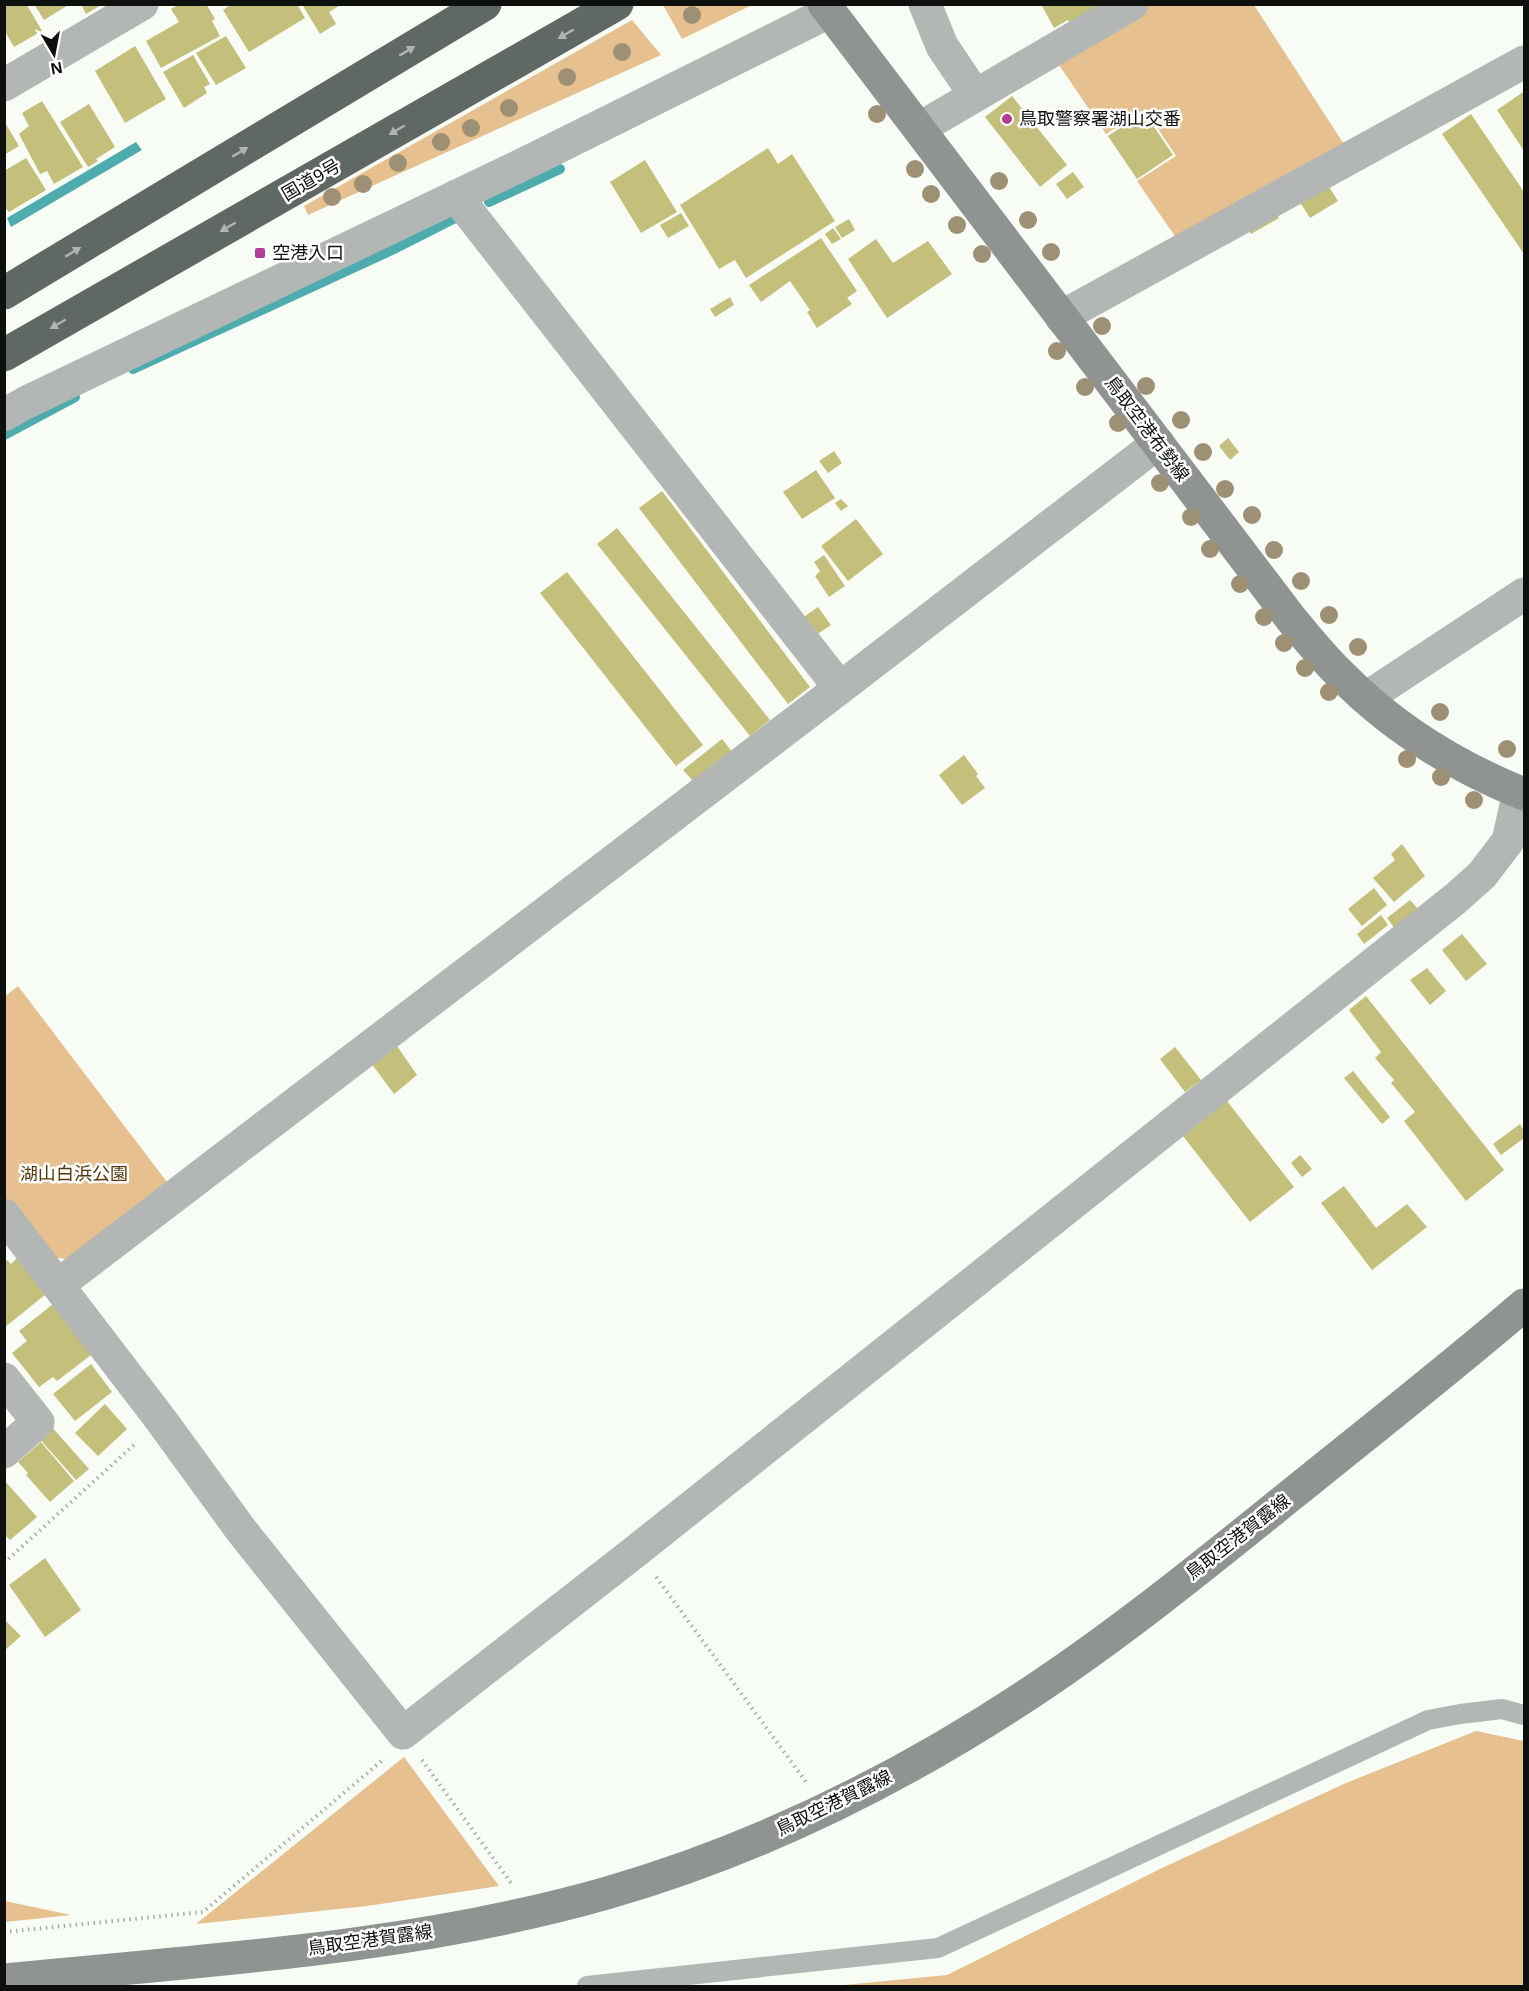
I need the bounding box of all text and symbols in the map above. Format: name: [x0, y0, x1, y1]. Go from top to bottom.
north arrow: [24, 24, 84, 84]
one-way arrow: [558, 28, 574, 39]
one-way arrow: [399, 46, 415, 57]
text: N: [49, 59, 64, 78]
place label: 鳥取警察署湖山交番: [1019, 109, 1181, 129]
marker: 鳥取警察署湖山交番: [1000, 112, 1014, 126]
one-way arrow: [389, 125, 405, 136]
one-way arrow: [232, 146, 248, 157]
street label: 国道9号: [278, 155, 344, 205]
one-way arrow: [219, 222, 236, 232]
place label: 空港入口: [272, 243, 344, 263]
marker: 空港入口: [253, 246, 267, 260]
one-way arrow: [65, 247, 81, 258]
one-way arrow: [49, 319, 66, 329]
street label: 鳥取空港布勢線: [1101, 373, 1193, 485]
park label: 湖山白浜公園: [20, 1164, 128, 1184]
street label: 鳥取空港賀露線: [1182, 1490, 1294, 1584]
street label: 鳥取空港賀露線: [773, 1766, 895, 1840]
street label: 鳥取空港賀露線: [306, 1921, 434, 1959]

